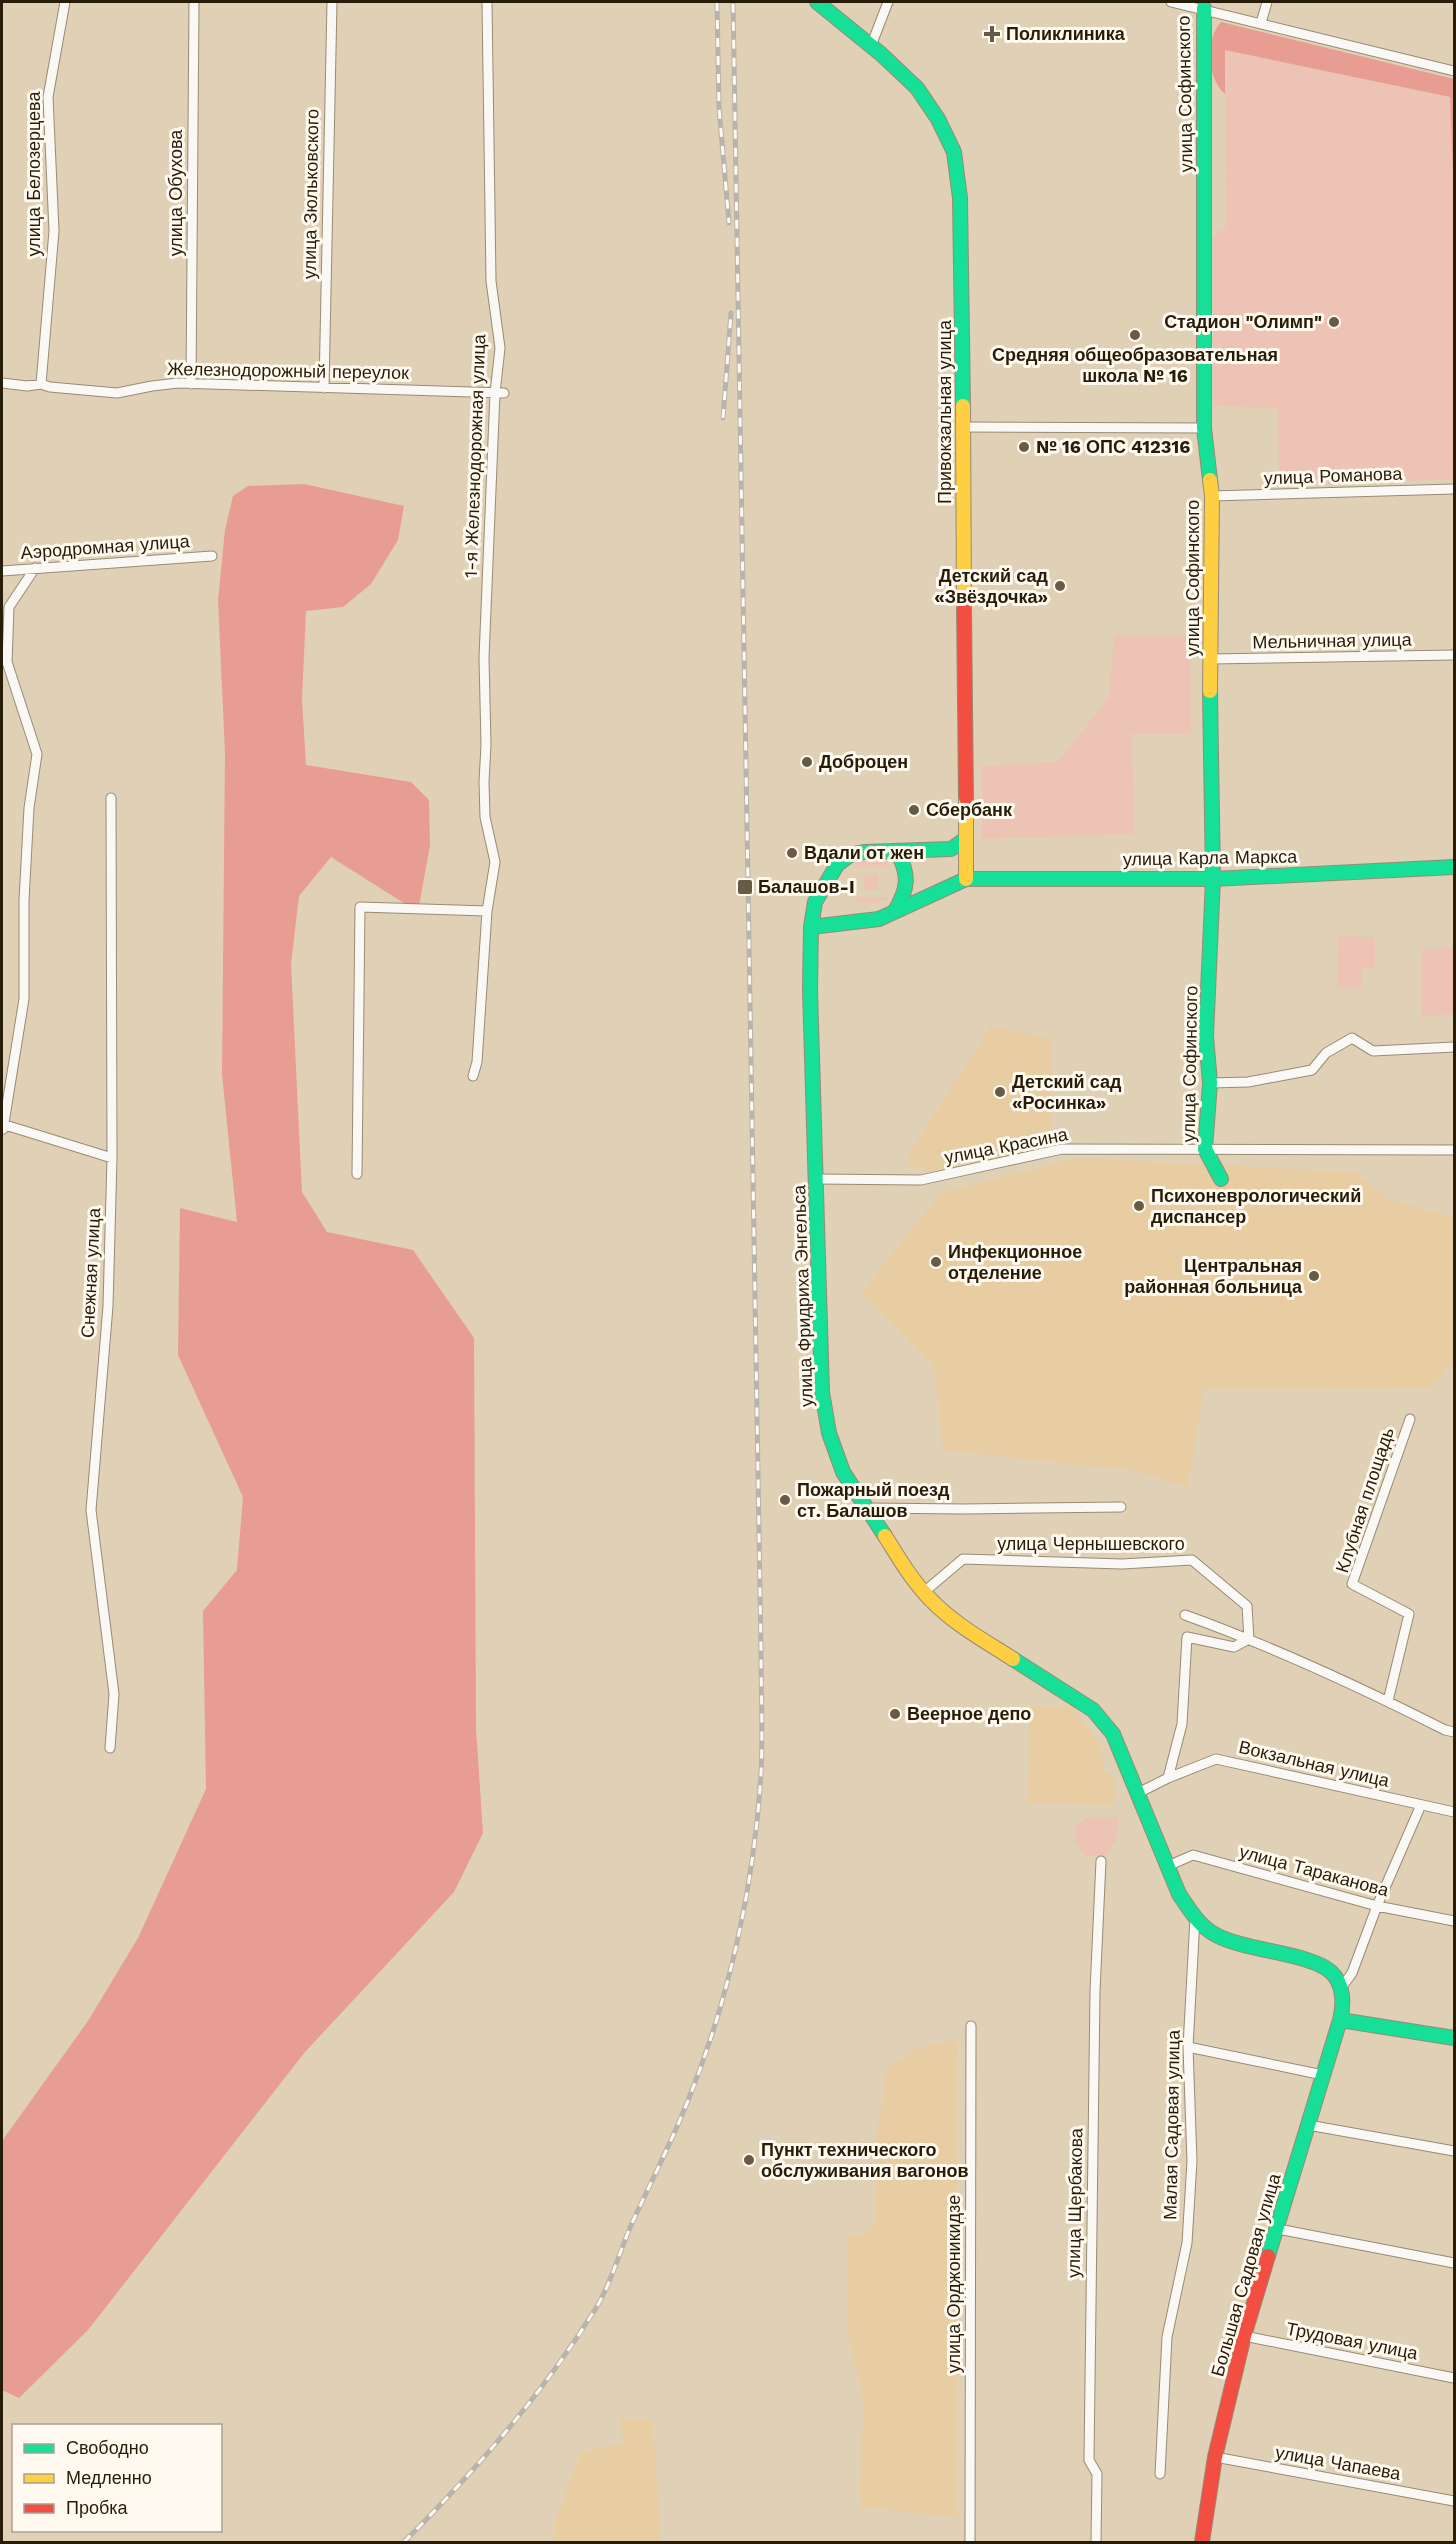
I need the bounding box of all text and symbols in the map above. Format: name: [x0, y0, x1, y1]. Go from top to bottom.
street label: улица Софинского: [1173, 15, 1196, 173]
place label: Поликлиника: [1006, 23, 1126, 44]
marker: Поликлиника: [983, 25, 1001, 43]
street label: улица Белозерцева: [23, 91, 44, 256]
street label: улица Зюльковского: [299, 109, 322, 279]
street label: улица Обухова: [165, 129, 186, 256]
place label: Стадион "Олимп": [1164, 311, 1322, 332]
marker: Стадион "Олимп": [1327, 315, 1341, 329]
street label: Привокзальная улица: [934, 319, 955, 504]
marker: Средняя общеобразовательная школа № 16: [1128, 328, 1142, 342]
street label: 1-я Железнодорожная улица: [460, 333, 489, 578]
place label: Средняя общеобразовательная школа № 16: [992, 344, 1278, 386]
street label: Железнодорожный переулок: [167, 358, 409, 383]
place label: № 16 ОПС 412316: [1036, 436, 1190, 457]
marker: № 16 ОПС 412316: [1017, 440, 1031, 454]
street label: улица Романова: [1263, 463, 1404, 488]
street label: улица Софинского: [1182, 500, 1203, 656]
street label: Аэродромная улица: [20, 530, 191, 563]
place label: Детский сад «Звёздочка»: [934, 565, 1049, 607]
marker: Детский сад «Звёздочка»: [1053, 579, 1067, 593]
street label: Мельничная улица: [1252, 629, 1413, 652]
place label: Доброцен: [819, 751, 908, 772]
marker: Доброцен: [800, 755, 814, 769]
place label: Сбербанк: [926, 799, 1013, 820]
marker: Сбербанк: [907, 803, 921, 817]
place label: Вдали от жен: [804, 842, 924, 863]
street label: улица Карла Маркса: [1123, 845, 1298, 870]
marker: Вдали от жен: [785, 846, 799, 860]
place label: Балашов-I: [758, 876, 855, 897]
marker: Балашов-I: [736, 878, 754, 896]
street label: улица Софинского: [1178, 985, 1201, 1143]
place label: Детский сад «Росинка»: [1012, 1071, 1122, 1113]
marker: Детский сад «Росинка»: [993, 1085, 1007, 1099]
street label: улица Красина: [942, 1123, 1070, 1168]
street label: улица Фридриха Энгельса: [788, 1184, 817, 1407]
place label: Психоневрологический диспансер: [1151, 1185, 1361, 1227]
marker: Психоневрологический диспансер: [1132, 1199, 1146, 1213]
street label: Снежная улица: [77, 1206, 104, 1338]
place label: Инфекционное отделение: [948, 1241, 1082, 1283]
marker: Инфекционное отделение: [929, 1255, 943, 1269]
place label: Центральная районная больница: [1124, 1255, 1303, 1297]
marker: Центральная районная больница: [1307, 1269, 1321, 1283]
street label: Клубная площадь: [1331, 1425, 1398, 1575]
place label: Пожарный поезд ст. Балашов: [797, 1479, 950, 1521]
marker: Пожарный поезд ст. Балашов: [778, 1493, 792, 1507]
street label: улица Чернышевского: [997, 1533, 1185, 1554]
place label: Веерное депо: [907, 1703, 1031, 1724]
marker: Веерное депо: [888, 1707, 902, 1721]
street label: Вокзальная улица: [1237, 1736, 1392, 1791]
street label: улица Тараканова: [1237, 1841, 1392, 1901]
street label: Малая Садовая улица: [1159, 2029, 1184, 2220]
street label: улица Щербакова: [1063, 2127, 1086, 2278]
place label: Пункт технического обслуживания вагонов: [761, 2139, 969, 2181]
marker: Пункт технического обслуживания вагонов: [742, 2153, 756, 2167]
street label: Большая Садовая улица: [1206, 2170, 1285, 2379]
street label: улица Орджоникидзе: [943, 2195, 964, 2373]
street label: Трудовая улица: [1285, 2317, 1421, 2364]
legend: [12, 2424, 222, 2532]
text: Свободно: [66, 2437, 149, 2458]
street label: улица Чапаева: [1274, 2441, 1403, 2484]
text: Медленно: [66, 2467, 152, 2488]
text: Пробка: [66, 2497, 129, 2518]

